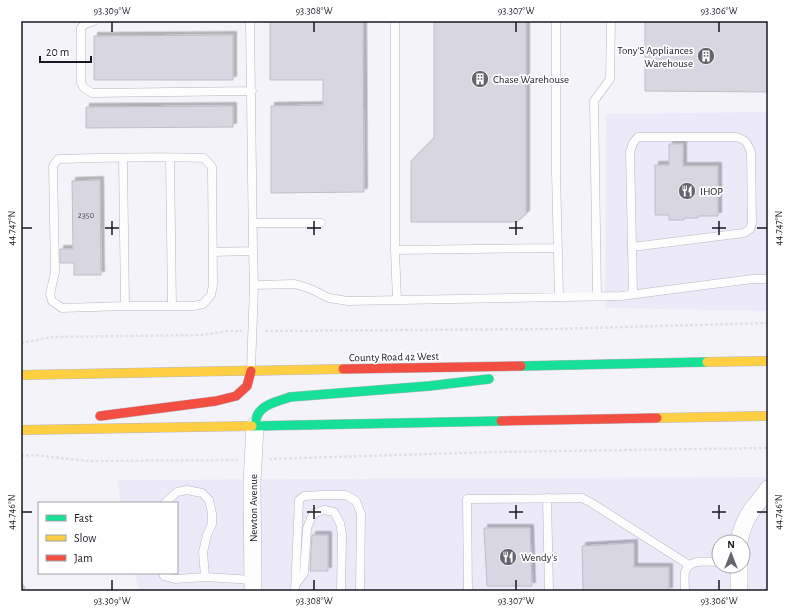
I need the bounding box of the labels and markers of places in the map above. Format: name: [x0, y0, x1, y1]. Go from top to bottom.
place label: Tony'S Appliances Warehouse: [617, 45, 693, 69]
building icon: Tony'S Appliances Warehouse: [696, 46, 716, 66]
building icon: Chase Warehouse: [470, 69, 490, 89]
place label: Chase Warehouse: [493, 74, 569, 85]
restaurant icon: IHOP: [677, 181, 697, 201]
place label: IHOP: [700, 186, 723, 197]
restaurant icon: Wendy's: [498, 547, 518, 567]
place label: Wendy's: [521, 552, 557, 563]

